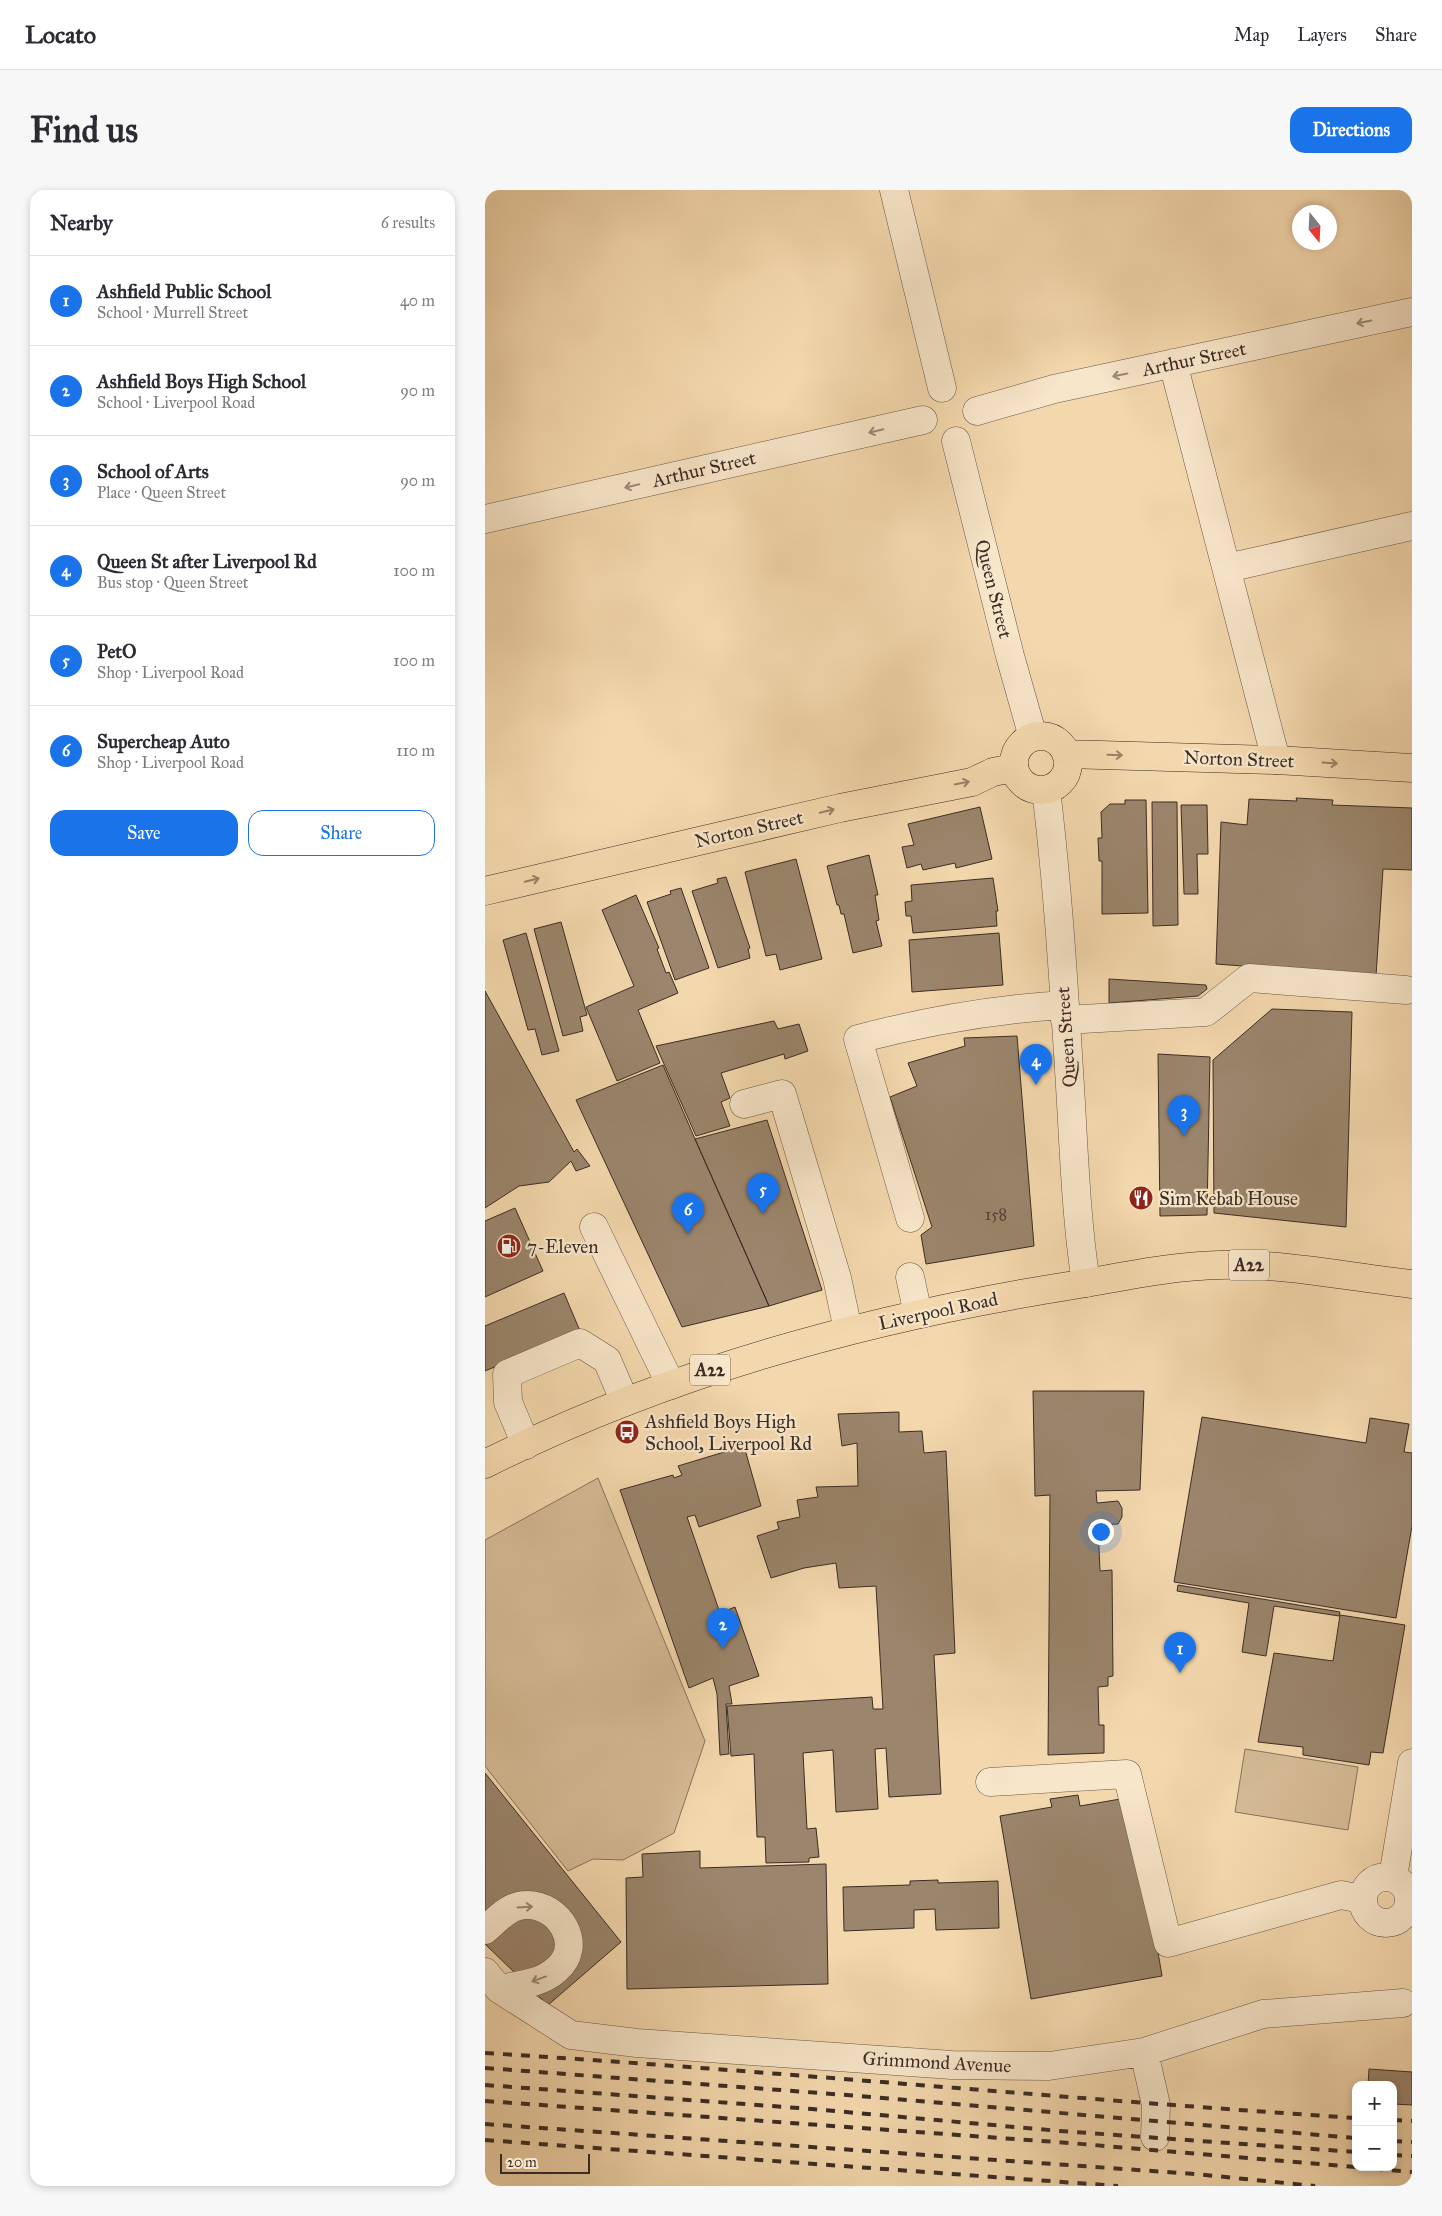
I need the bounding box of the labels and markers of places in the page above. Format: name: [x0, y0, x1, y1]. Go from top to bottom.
pin: 4: [1020, 1044, 1052, 1085]
pin: 3: [1168, 1095, 1200, 1136]
pin: 5: [747, 1173, 779, 1214]
restaurant icon: Sim Kebab House: [1128, 1185, 1154, 1211]
place label: Sim Kebab House: [1159, 1187, 1298, 1210]
pin: 6: [672, 1193, 704, 1234]
fuel station icon: 7-Eleven: [496, 1233, 522, 1259]
place label: 7-Eleven: [527, 1235, 599, 1258]
place label: Ashfield Boys High School, Liverpool Rd: [644, 1410, 812, 1455]
bus stop icon: Ashfield Boys High School, Liverpool Rd: [614, 1419, 640, 1445]
pin: 2: [707, 1608, 739, 1649]
pin: 1: [1164, 1632, 1196, 1673]

